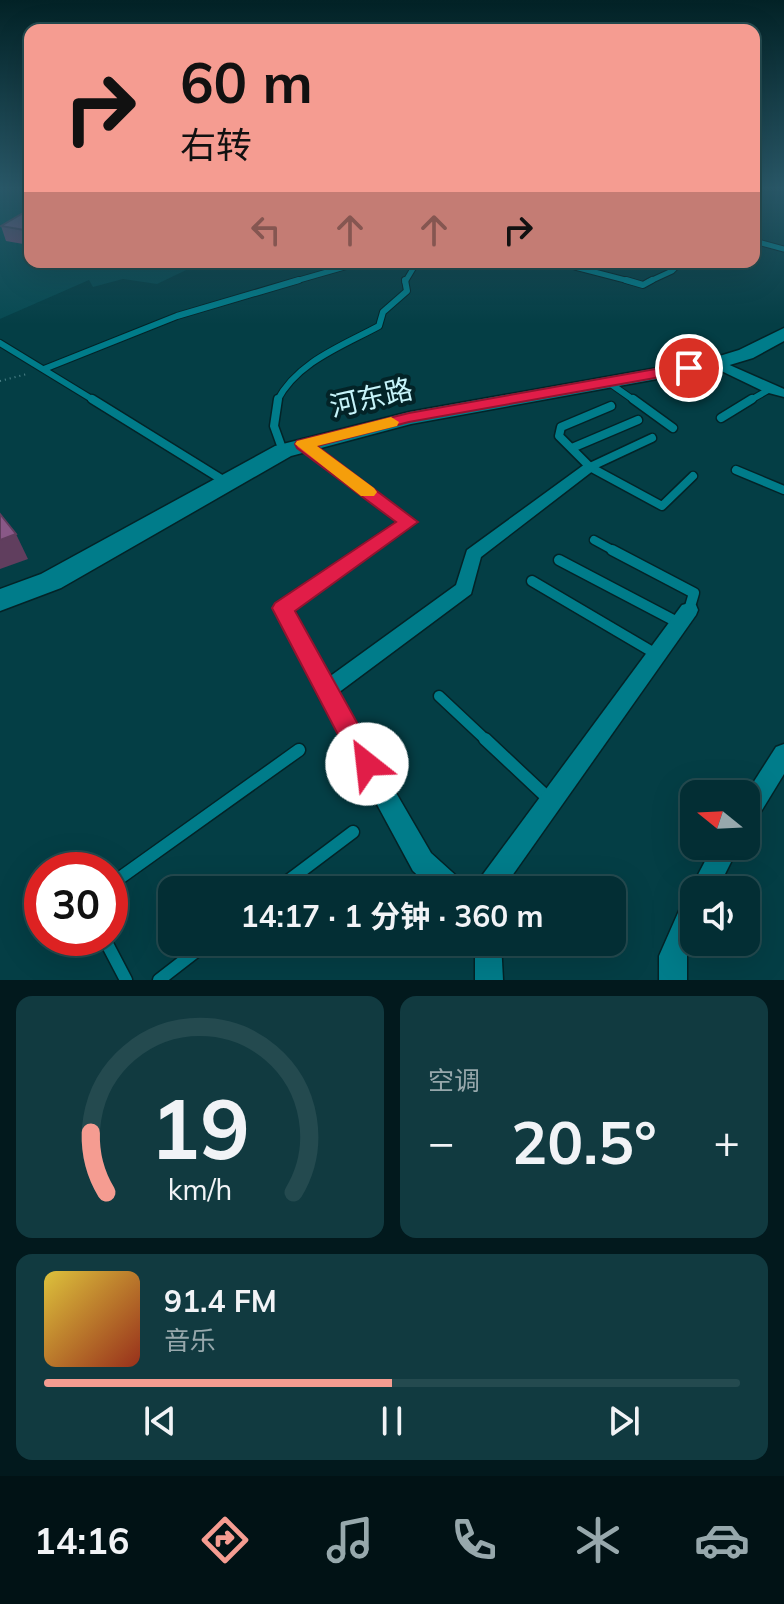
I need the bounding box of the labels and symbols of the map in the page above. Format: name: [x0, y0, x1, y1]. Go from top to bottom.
pin: [655, 334, 723, 402]
street label: 河东路: [326, 370, 416, 424]
position arrow: [325, 722, 409, 806]
north arrow: [680, 780, 760, 860]
speed limit sign: 30: [24, 852, 128, 956]

